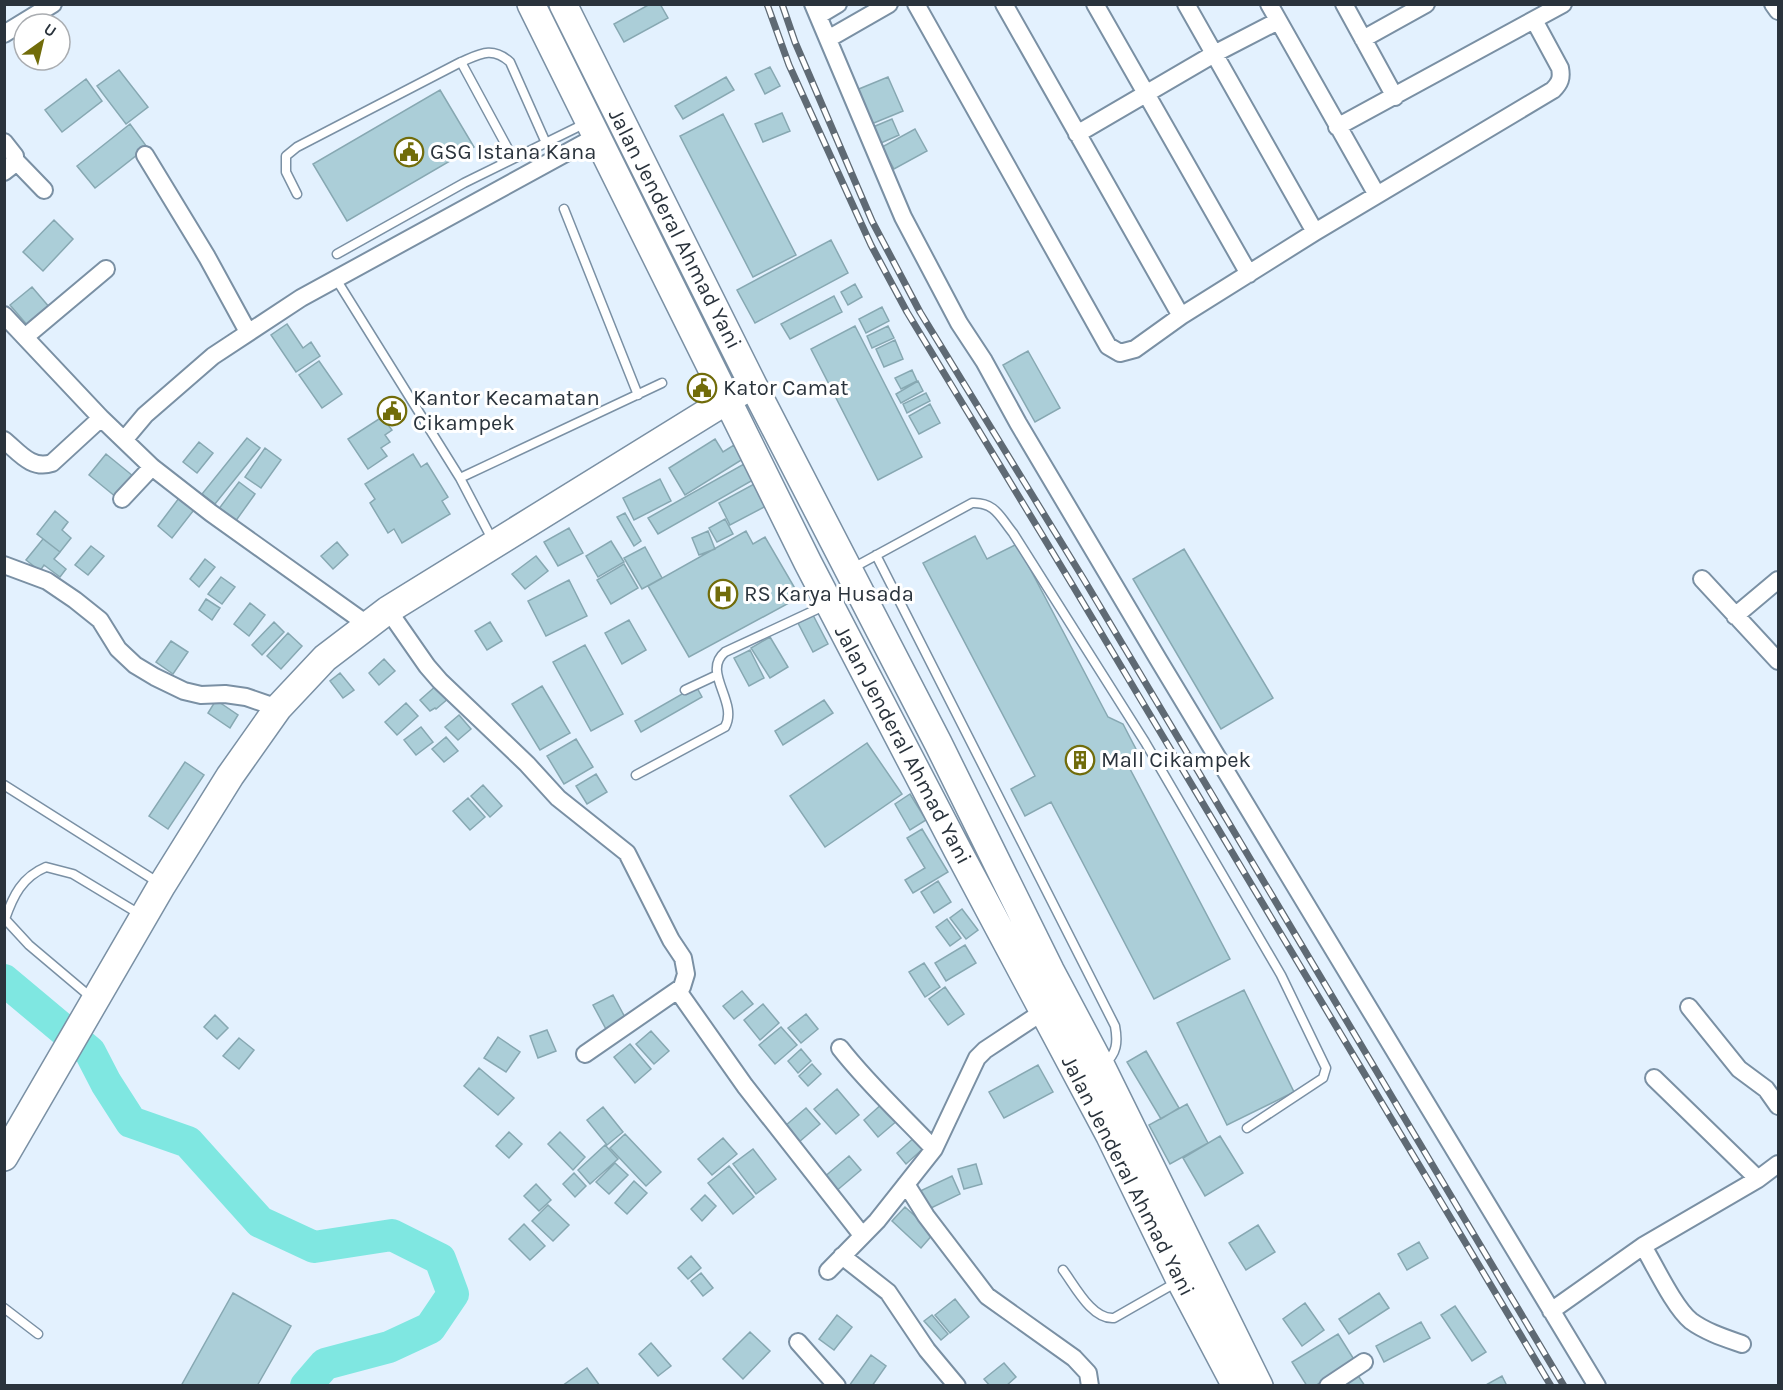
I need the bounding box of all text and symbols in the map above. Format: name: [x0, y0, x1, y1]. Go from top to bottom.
north arrow: [12, 12, 72, 72]
text: U: [40, 19, 60, 41]
street label: Jalan Jenderal Ahmad Yani: [603, 104, 747, 354]
public building icon: GSG Istana Kana: [393, 136, 425, 168]
place label: GSG Istana Kana: [430, 139, 596, 165]
public building icon: Kator Camat: [686, 372, 718, 404]
place label: Kator Camat: [723, 375, 849, 401]
place label: Kantor Kecamatan Cikampek: [413, 385, 600, 436]
public building icon: Kantor Kecamatan Cikampek: [376, 395, 408, 427]
hospital icon: RS Karya Husada: [707, 578, 739, 610]
place label: RS Karya Husada: [744, 581, 914, 607]
street label: Jalan Jenderal Ahmad Yani: [829, 621, 977, 869]
building icon: Mall Cikampek: [1064, 744, 1096, 776]
place label: Mall Cikampek: [1101, 747, 1251, 773]
street label: Jalan Jenderal Ahmad Yani: [1056, 1051, 1200, 1301]

